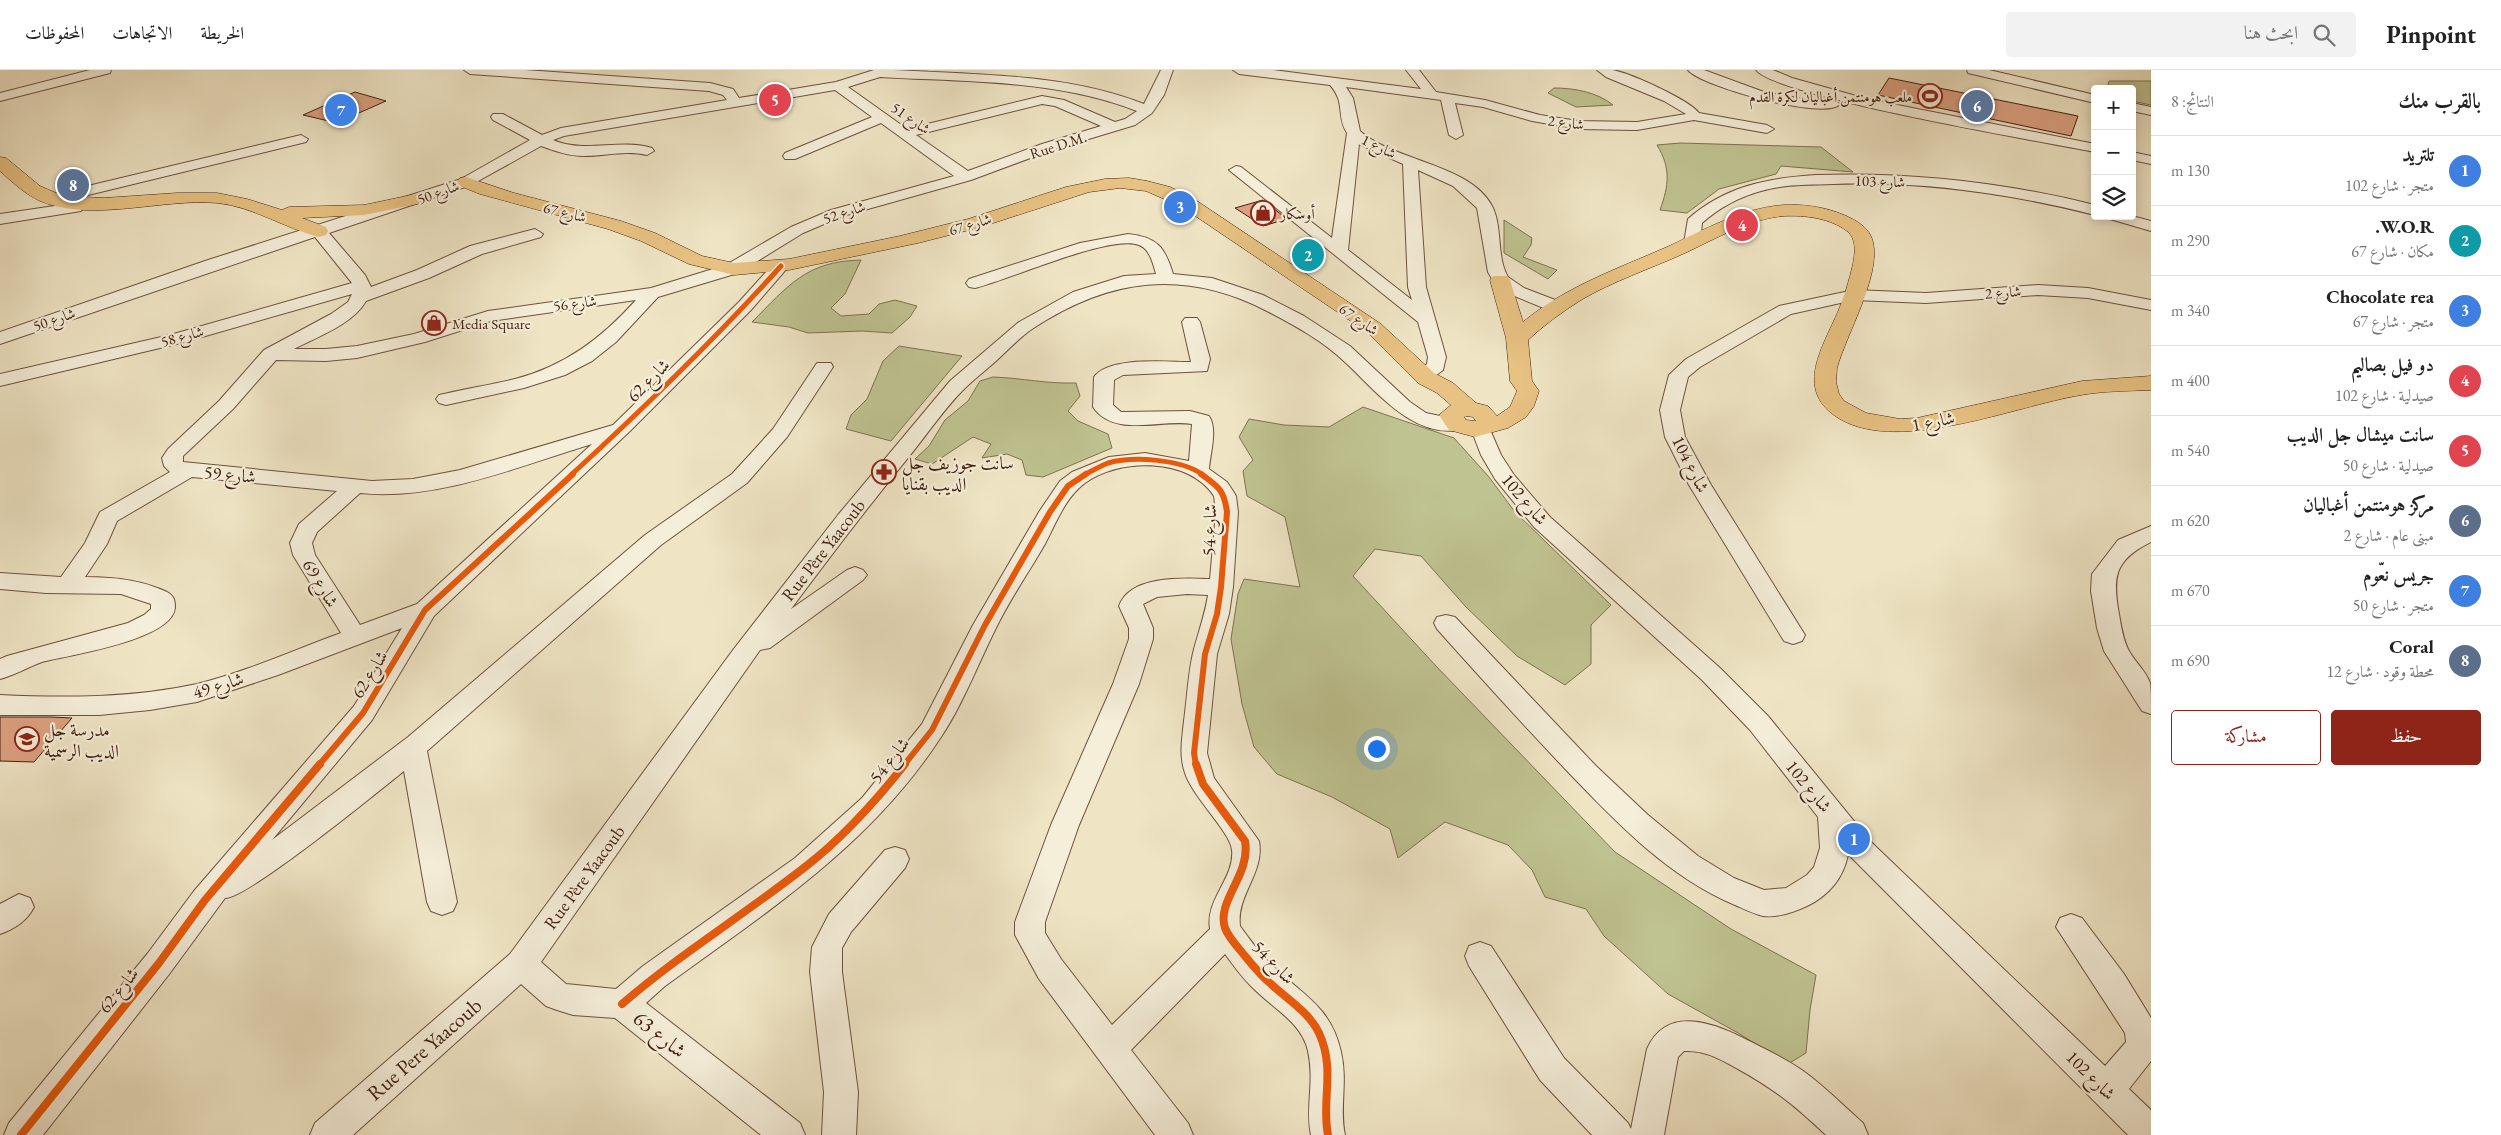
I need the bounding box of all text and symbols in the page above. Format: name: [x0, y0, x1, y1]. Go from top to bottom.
search box: [2006, 12, 2356, 57]
text: Pinpoint: [2386, 19, 2476, 50]
text: ابحث هنا: [2244, 20, 2298, 45]
text: المحفوظات: [25, 21, 84, 44]
text: الاتجاهات: [112, 21, 172, 44]
text: الخريطة: [200, 21, 244, 44]
icon: search: [2310, 21, 2338, 49]
pin: 5: [759, 81, 791, 119]
sports icon: ملعب هومنتمن أغباليان لكرة القدم: [1917, 83, 1943, 109]
map controls: [2091, 85, 2136, 220]
button: +: [2091, 85, 2136, 130]
place label: ملعب هومنتمن أغباليان لكرة القدم: [1749, 86, 1912, 110]
pin: 6: [1961, 87, 1993, 125]
text: بالقرب منك: [2398, 87, 2481, 114]
pin: 7: [325, 91, 357, 129]
text: النتائج: 8: [2171, 91, 2214, 112]
street label: شارع 51: [885, 98, 934, 142]
street label: شارع 2: [1546, 110, 1585, 138]
street label: Rue D.M.: [1027, 127, 1089, 163]
street label: شارع 1: [1357, 130, 1399, 166]
button: −: [2091, 130, 2136, 175]
text: تلتريد: [2402, 142, 2434, 167]
text: 130 m: [2171, 160, 2210, 181]
text: 1: [2461, 160, 2469, 181]
pin: 8: [57, 166, 89, 204]
street label: شارع 103: [1854, 171, 1906, 195]
button: layers: [2091, 175, 2136, 220]
text: متجر · شارع 102: [2345, 175, 2434, 196]
street label: شارع 50: [414, 176, 463, 212]
pin: 3: [1164, 188, 1196, 226]
street label: شارع 52: [820, 196, 869, 232]
street label: شارع 67: [541, 198, 588, 230]
shop icon: أوسكار: [1250, 200, 1276, 226]
place label: أوسكار: [1278, 203, 1315, 223]
pin: 4: [1726, 206, 1758, 244]
street label: شارع 67: [946, 209, 995, 243]
text: W.O.R.: [2375, 214, 2434, 239]
text: 290 m: [2171, 230, 2210, 251]
text: 2: [2461, 230, 2469, 251]
pin: 2: [1292, 236, 1324, 274]
text: مكان · شارع 67: [2351, 241, 2434, 262]
street label: شارع 2: [1984, 281, 2022, 307]
text: Chocolate rea: [2326, 284, 2434, 309]
street label: شارع 56: [552, 291, 598, 319]
street label: شارع 67: [1333, 299, 1382, 343]
text: 340 m: [2171, 300, 2210, 321]
text: 3: [2461, 300, 2469, 321]
street label: شارع 50: [30, 303, 79, 339]
shop icon: Media Square: [421, 310, 447, 336]
text: متجر · شارع 67: [2353, 311, 2434, 332]
place label: Media Square: [452, 314, 531, 333]
street label: شارع 58: [159, 321, 206, 355]
text: دو فيل بصاليم: [2351, 352, 2434, 377]
street label: شارع 62: [621, 353, 677, 409]
text: 400 m: [2171, 370, 2210, 391]
text: 4: [2461, 370, 2469, 391]
text: صيدلية · شارع 102: [2335, 385, 2434, 406]
street label: شارع 1: [1909, 406, 1957, 440]
text: سانت ميشال جل الديب: [2287, 422, 2434, 447]
street label: شارع 104: [1663, 432, 1715, 498]
text: 540 m: [2171, 440, 2210, 461]
text: 5: [2461, 440, 2469, 461]
place label: سانت جوزيف جل الديب بقنايا: [902, 451, 1014, 496]
text: صيدلية · شارع 50: [2343, 455, 2434, 476]
pharmacy icon: سانت جوزيف جل الديب بقنايا: [871, 459, 897, 485]
street label: شارع 59: [202, 460, 257, 492]
street label: شارع 102: [1494, 468, 1553, 532]
text: مركز هومنتمن أغباليان: [2303, 492, 2434, 517]
street label: Rue Père Yaacoub: [776, 494, 870, 606]
street label: شارع 54: [1197, 504, 1225, 557]
text: 620 m: [2171, 510, 2210, 531]
text: 6: [2461, 510, 2469, 531]
text: مبنى عام · شارع 2: [2344, 525, 2434, 546]
street label: شارع 69: [294, 555, 344, 613]
text: جريس نعّوم: [2363, 562, 2434, 587]
text: 670 m: [2171, 580, 2210, 601]
text: 7: [2461, 580, 2469, 601]
text: متجر · شارع 50: [2353, 595, 2434, 616]
text: Coral: [2389, 634, 2434, 659]
street label: شارع 62: [345, 646, 396, 704]
text: 690 m: [2171, 650, 2210, 671]
text: 8: [2461, 650, 2469, 671]
text: محطة وقود · شارع 12: [2326, 661, 2434, 682]
street label: شارع 49: [190, 666, 247, 707]
button: مشاركة: [2171, 710, 2321, 765]
button: حفظ: [2331, 710, 2481, 765]
place label: مدرسة جل الديب الرسمية: [44, 718, 119, 763]
school or university icon: مدرسة جل الديب الرسمية: [14, 726, 40, 752]
street label: شارع 54: [864, 732, 917, 790]
your location: [1364, 736, 1390, 762]
street label: شارع 102: [1778, 755, 1837, 819]
street label: Rue Père Yaacoub: [538, 820, 630, 934]
pin: 1: [1838, 820, 1870, 858]
street label: شارع 54: [1245, 935, 1300, 992]
street label: شارع 62: [93, 963, 146, 1020]
street label: Rue Pere Yaacoub: [361, 992, 487, 1106]
street label: شارع 63: [625, 1004, 692, 1068]
street label: شارع 102: [2059, 1045, 2121, 1107]

